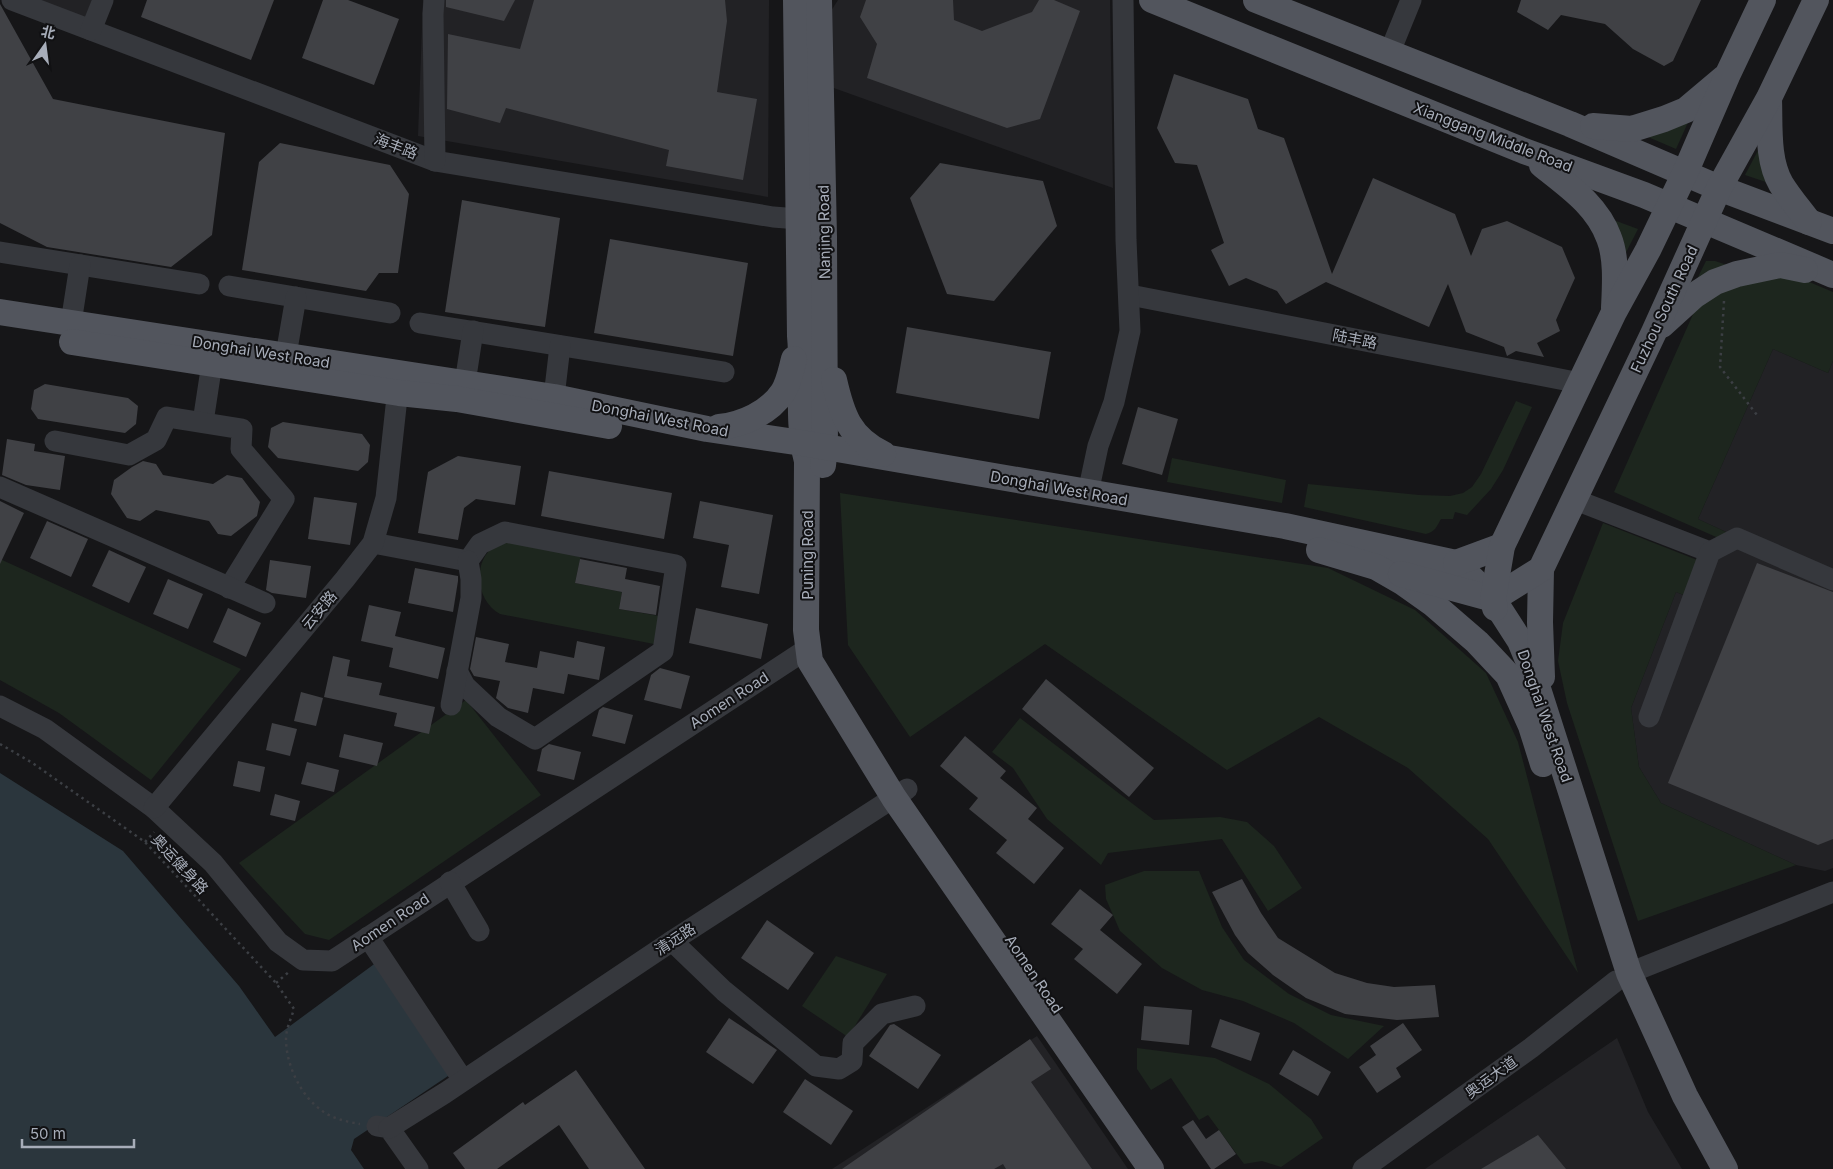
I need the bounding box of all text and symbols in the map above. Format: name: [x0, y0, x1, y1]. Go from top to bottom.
north arrow: [20, 20, 70, 70]
text: 北: [39, 22, 57, 42]
street label: Xianggang Middle Road: [1411, 98, 1575, 176]
street label: 海丰路: [372, 129, 420, 163]
street label: Nanjing Road: [814, 185, 834, 279]
street label: Fuzhou South Road: [1626, 242, 1702, 376]
street label: 陆丰路: [1331, 325, 1379, 353]
street label: Donghai West Road: [191, 332, 331, 372]
street label: Donghai West Road: [590, 395, 730, 441]
street label: Donghai West Road: [989, 467, 1129, 509]
street label: Puning Road: [798, 510, 817, 600]
street label: 云安路: [297, 587, 341, 633]
street label: Donghai West Road: [1513, 647, 1577, 785]
street label: Aomen Road: [686, 667, 772, 733]
street label: 奥运健身路: [147, 830, 213, 898]
street label: Aomen Road: [347, 889, 433, 955]
street label: 清远路: [651, 919, 699, 959]
street label: Aomen Road: [1001, 931, 1067, 1017]
street label: 奥运大道: [1461, 1052, 1521, 1102]
scale bar: [22, 1116, 135, 1148]
text: 50 m: [30, 1124, 66, 1143]

